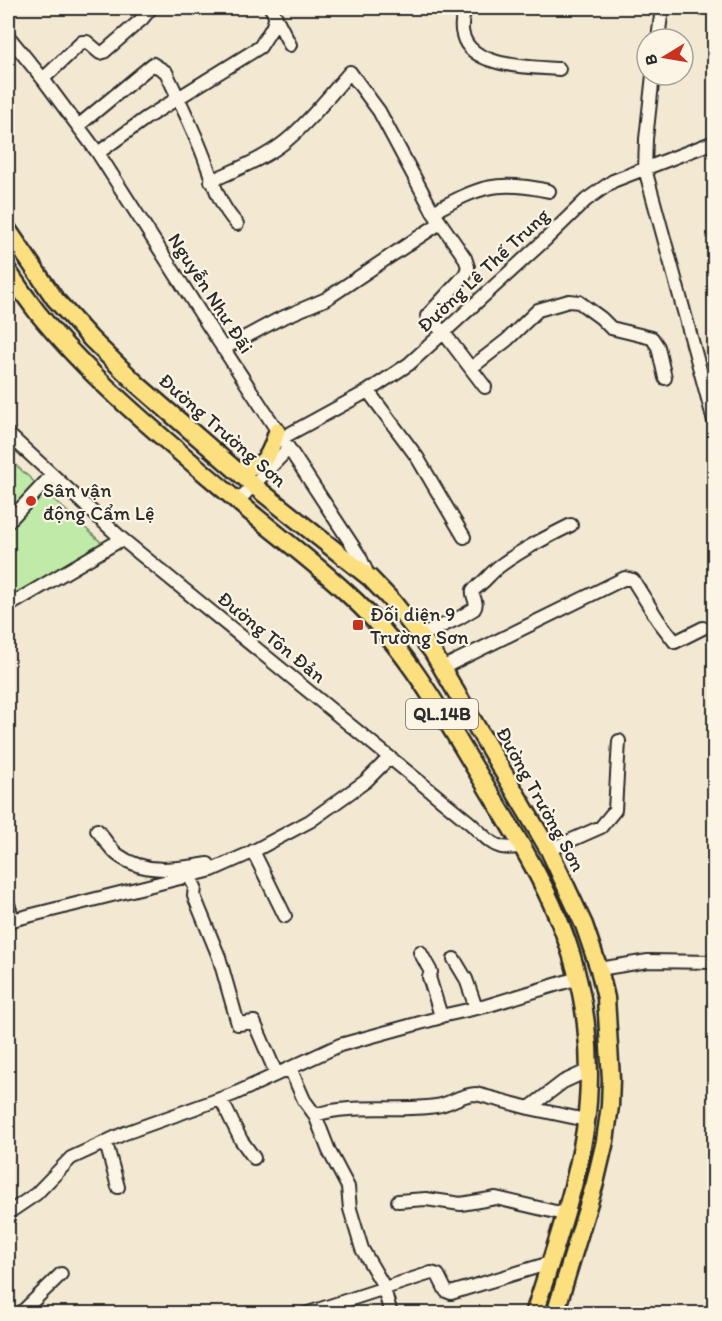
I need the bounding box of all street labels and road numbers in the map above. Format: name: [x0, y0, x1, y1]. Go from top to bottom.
street label: Đường Lê Thế Trung: [412, 202, 554, 337]
street label: Nguyễn Như Đãi: [163, 228, 259, 358]
street label: Đường Trường Sơn: [154, 368, 292, 492]
street label: Đường Tôn Đản: [213, 586, 331, 688]
road number: QL.14B: [406, 699, 478, 729]
street label: Đường Trường Sơn: [491, 723, 591, 875]

